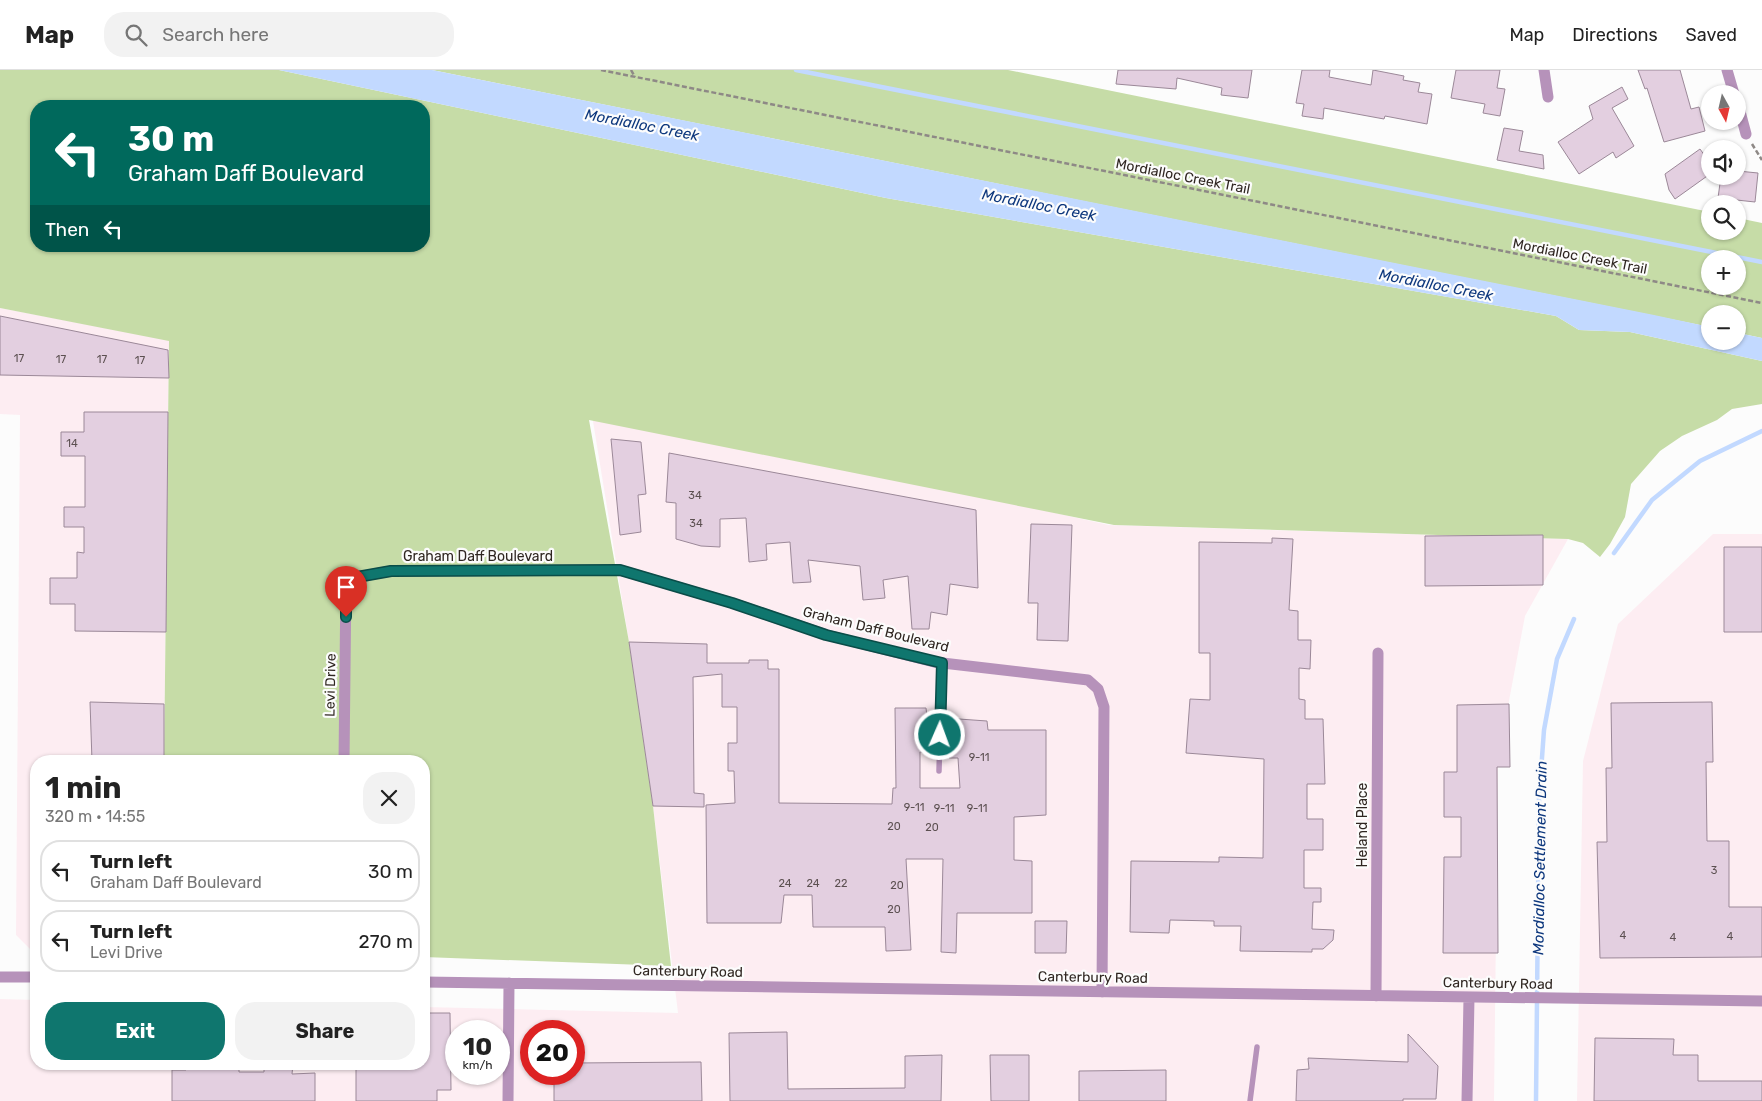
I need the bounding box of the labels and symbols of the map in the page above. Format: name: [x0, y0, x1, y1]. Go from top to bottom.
north arrow: [1701, 85, 1746, 130]
water label: Mordialloc Creek: [584, 105, 701, 145]
street label: Mordialloc Creek Trail: [1114, 155, 1252, 198]
water label: Mordialloc Creek: [981, 185, 1098, 225]
street label: Mordialloc Creek Trail: [1511, 235, 1649, 278]
water label: Mordialloc Creek: [1378, 265, 1495, 305]
house number: 17: [14, 352, 25, 365]
house number: 17: [56, 353, 67, 366]
house number: 17: [97, 353, 108, 366]
house number: 17: [135, 354, 146, 367]
house number: 14: [66, 437, 78, 450]
house number: 34: [688, 489, 702, 502]
house number: 34: [689, 517, 703, 530]
street label: Graham Daff Boulevard: [403, 548, 553, 565]
pin: [325, 566, 367, 617]
street label: Graham Daff Boulevard: [801, 603, 951, 656]
street label: Levi Drive: [321, 653, 340, 717]
position arrow: [913, 708, 965, 760]
house number: 9-11: [969, 751, 989, 764]
water label: Mordialloc Settlement Drain: [1529, 761, 1551, 955]
street label: Heland Place: [1354, 782, 1371, 867]
house number: 9-11: [904, 801, 924, 814]
house number: 9-11: [934, 802, 954, 815]
house number: 9-11: [967, 802, 987, 815]
house number: 20: [887, 820, 901, 833]
house number: 20: [925, 821, 939, 834]
house number: 3: [1711, 864, 1718, 877]
house number: 24: [778, 877, 792, 890]
house number: 24: [806, 877, 820, 890]
house number: 22: [835, 877, 847, 890]
house number: 20: [890, 879, 904, 892]
house number: 20: [887, 903, 901, 916]
house number: 4: [1620, 929, 1627, 942]
house number: 4: [1727, 930, 1734, 943]
house number: 4: [1670, 931, 1677, 944]
street label: Canterbury Road: [633, 962, 743, 981]
street label: Canterbury Road: [1038, 968, 1148, 987]
street label: Canterbury Road: [1443, 974, 1553, 993]
speed limit sign: 20: [520, 1020, 585, 1085]

